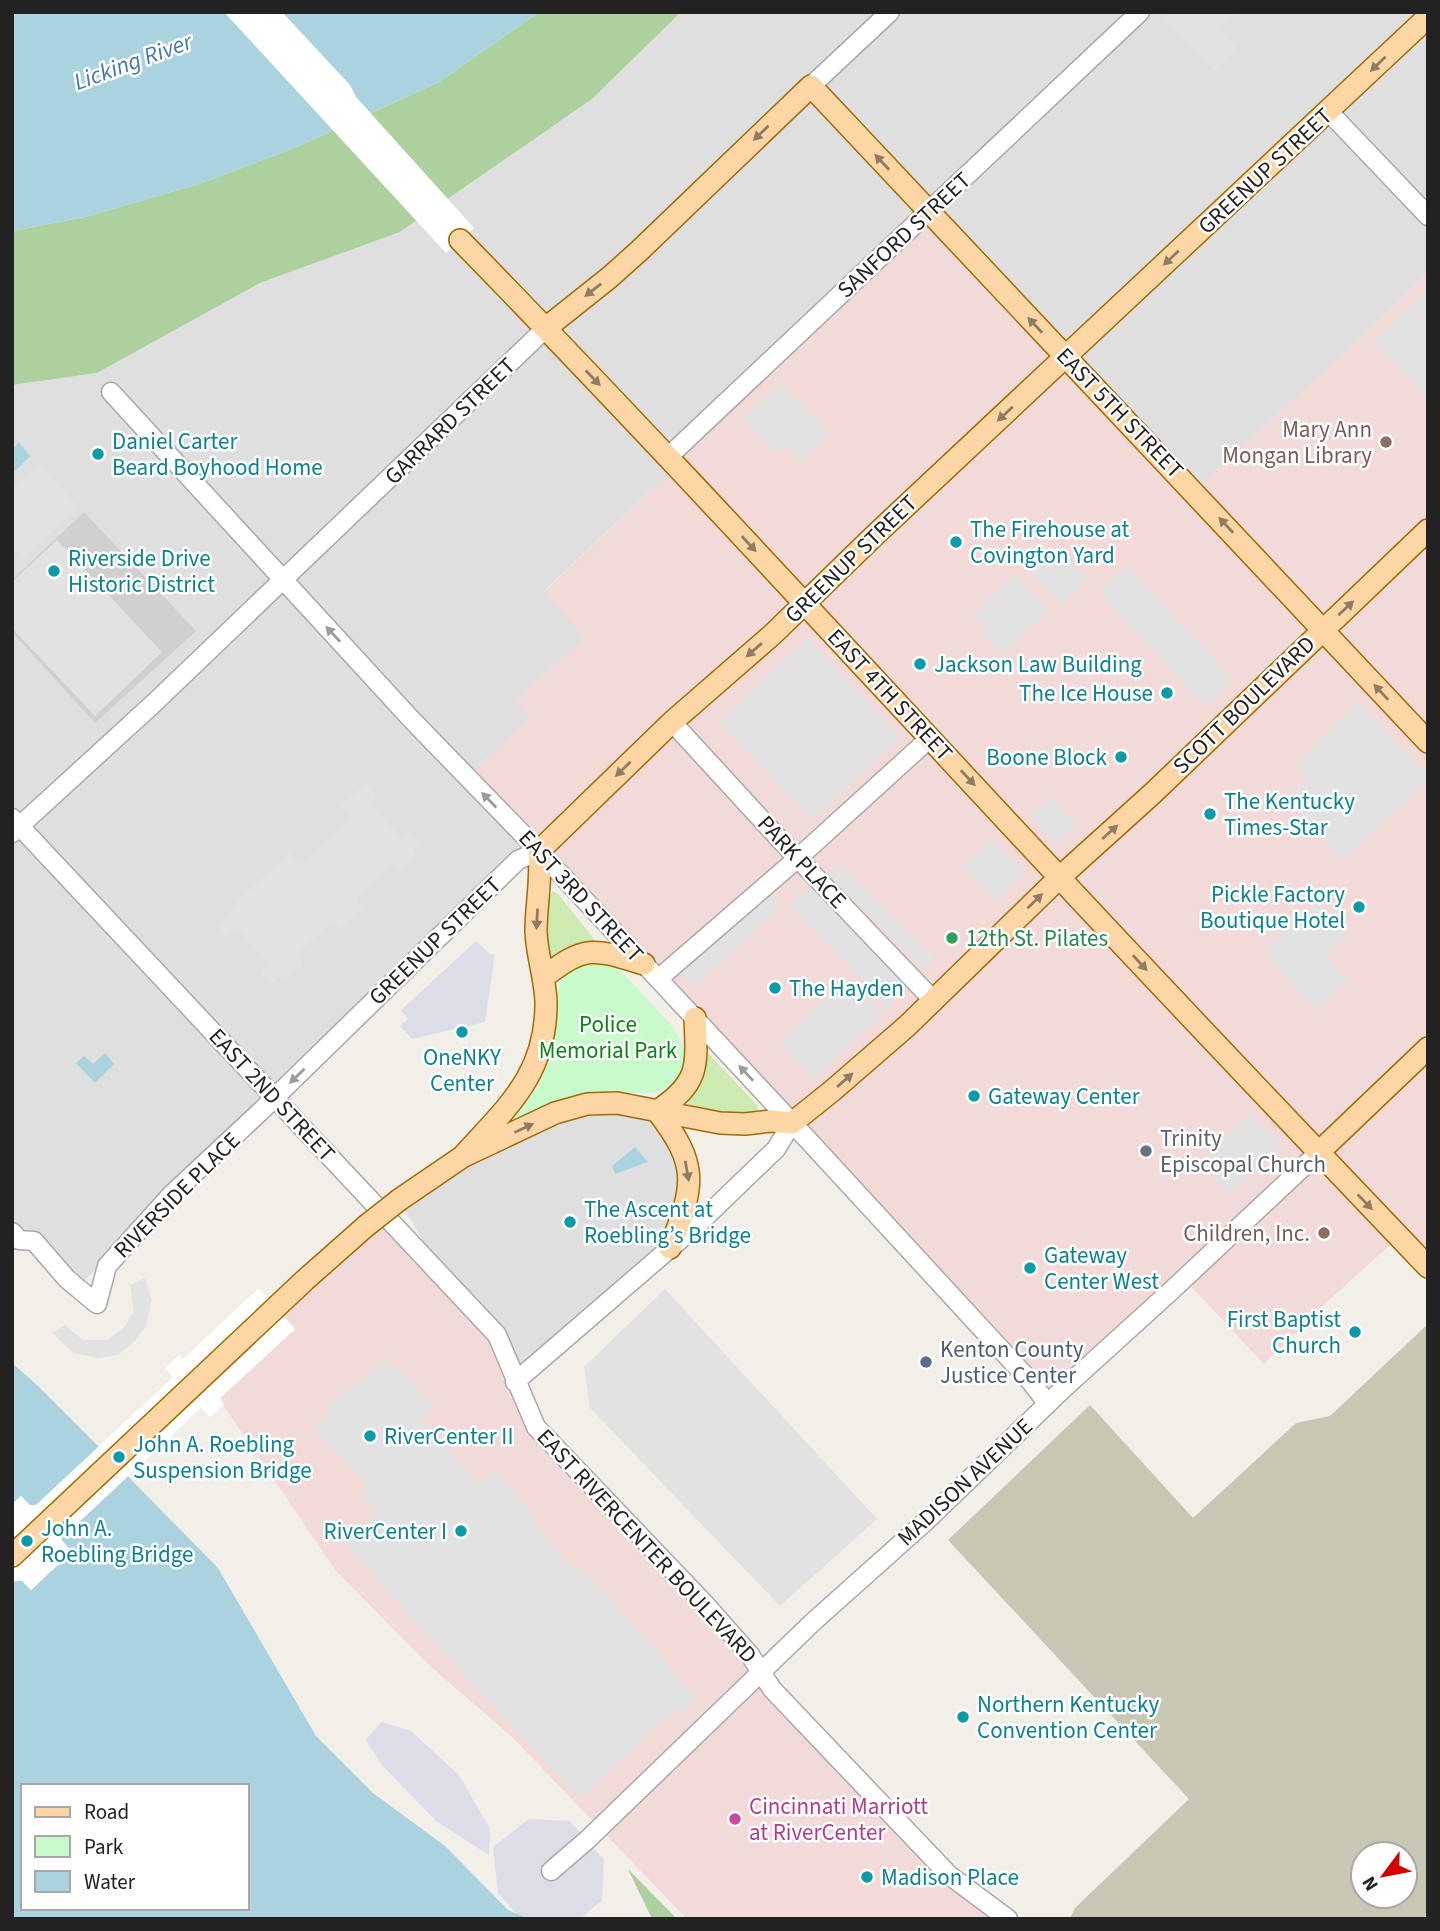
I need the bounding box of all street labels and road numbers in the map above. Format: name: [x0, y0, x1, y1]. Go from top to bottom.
street label: GREENUP STREET: [1191, 100, 1339, 242]
street label: SANFORD STREET: [830, 164, 978, 306]
street label: EAST 5TH STREET: [1049, 340, 1191, 486]
street label: GARRARD STREET: [377, 350, 523, 492]
street label: GREENUP STREET: [777, 487, 925, 631]
street label: EAST 4TH STREET: [820, 621, 960, 769]
street label: SCOTT BOULEVARD: [1165, 628, 1323, 782]
street label: PARK PLACE: [750, 808, 854, 916]
street label: EAST 3RD STREET: [511, 822, 651, 970]
street label: GREENUP STREET: [361, 869, 509, 1013]
street label: EAST 2ND STREET: [201, 1021, 343, 1169]
street label: RIVERSIDE PLACE: [106, 1124, 248, 1266]
street label: MADISON AVENUE: [890, 1410, 1040, 1554]
street label: EAST RIVERCENTER BOULEVARD: [529, 1421, 765, 1671]

